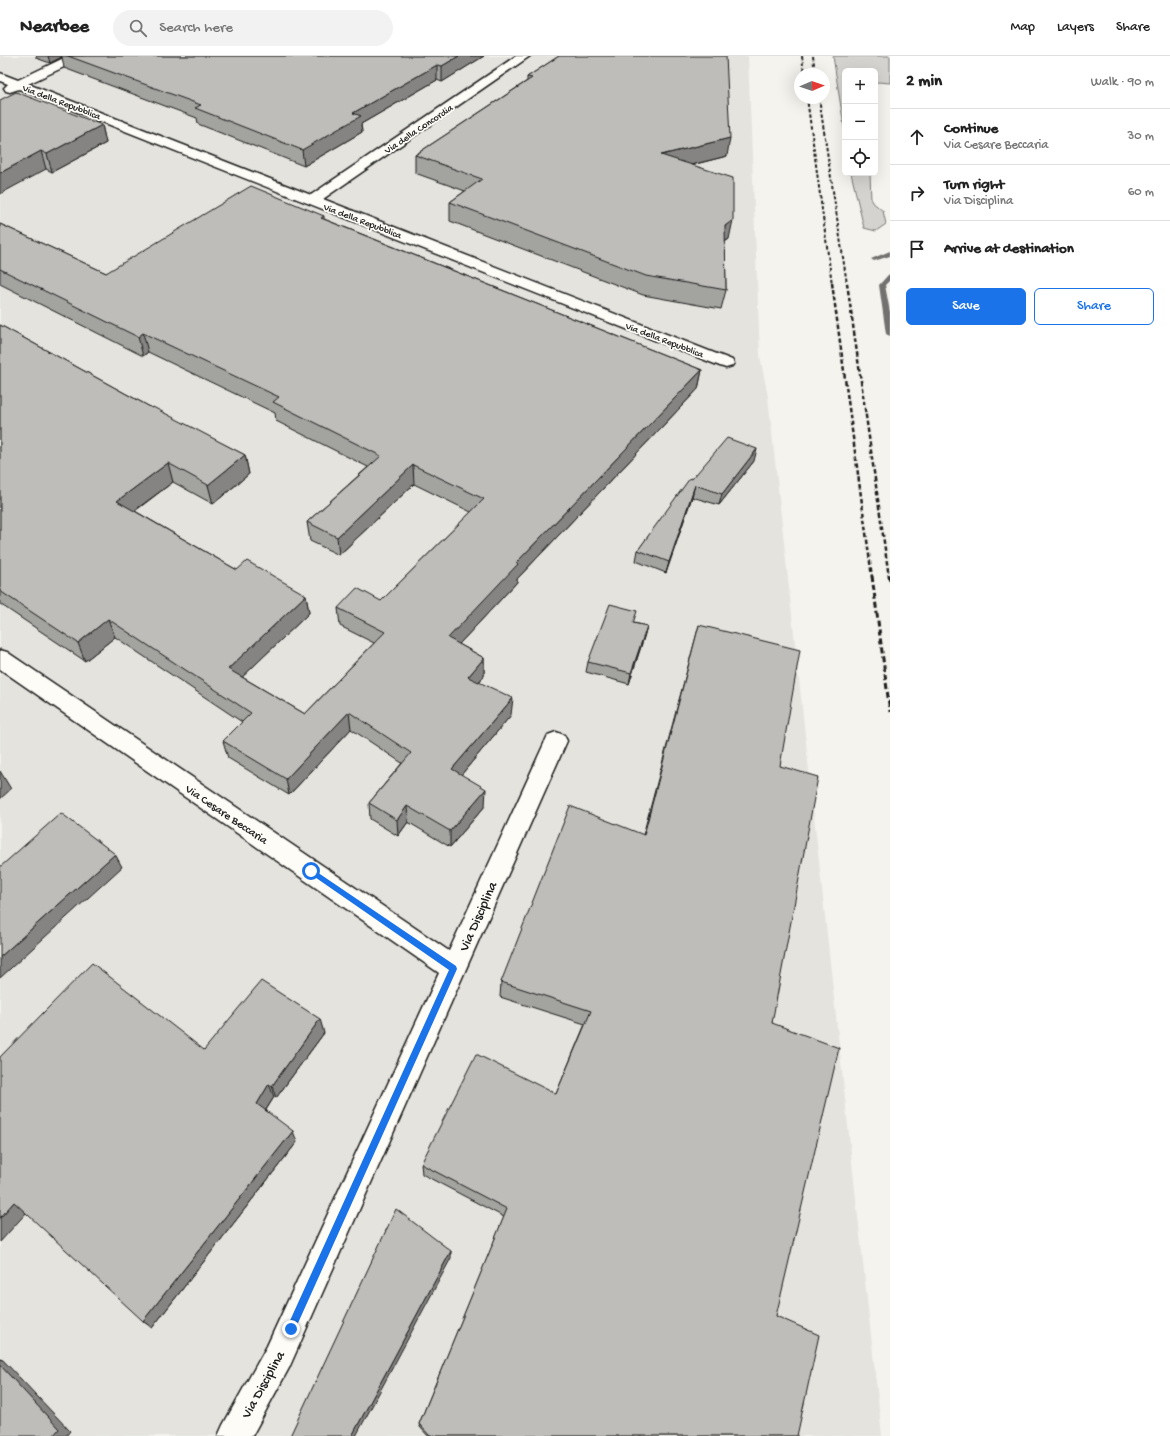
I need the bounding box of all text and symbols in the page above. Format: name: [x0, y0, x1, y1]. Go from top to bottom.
search box: [113, 10, 393, 46]
text: Nearbee: [20, 16, 89, 39]
icon: search: [127, 17, 149, 39]
text: Search here: [159, 19, 233, 37]
text: Map: [1011, 19, 1035, 36]
text: Layers: [1057, 19, 1094, 36]
text: Share: [1116, 19, 1150, 36]
north arrow: [794, 68, 830, 104]
map controls: [842, 68, 878, 176]
button: +: [842, 68, 878, 104]
text: 2 min: [906, 72, 942, 92]
text: Walk · 90 m: [1091, 75, 1154, 90]
street label: Via della Repubblica: [20, 82, 103, 123]
street label: Via della Concordia: [382, 102, 456, 158]
button: −: [842, 104, 878, 140]
text: Continue: [944, 120, 998, 138]
icon: ahead: [906, 126, 928, 148]
text: 30 m: [1128, 129, 1154, 144]
text: Via Cesare Beccaria: [944, 138, 1049, 153]
button: locate: [842, 140, 878, 176]
text: Turn right: [944, 176, 1004, 194]
icon: right: [906, 182, 928, 204]
text: 60 m: [1128, 185, 1154, 200]
text: Via Disciplina: [944, 194, 1013, 209]
street label: Via della Repubblica: [321, 201, 404, 242]
icon: arrive: [906, 238, 928, 260]
text: Arrive at destination: [944, 240, 1074, 258]
button: Save: [906, 288, 1026, 325]
button: Share: [1034, 288, 1154, 325]
street label: Via della Repubblica: [623, 320, 706, 361]
street label: Via Cesare Beccaria: [181, 782, 270, 849]
route start: [302, 862, 320, 880]
street label: Via Disciplina: [456, 878, 503, 955]
route end: [282, 1320, 300, 1338]
street label: Via Disciplina: [238, 1347, 290, 1423]

